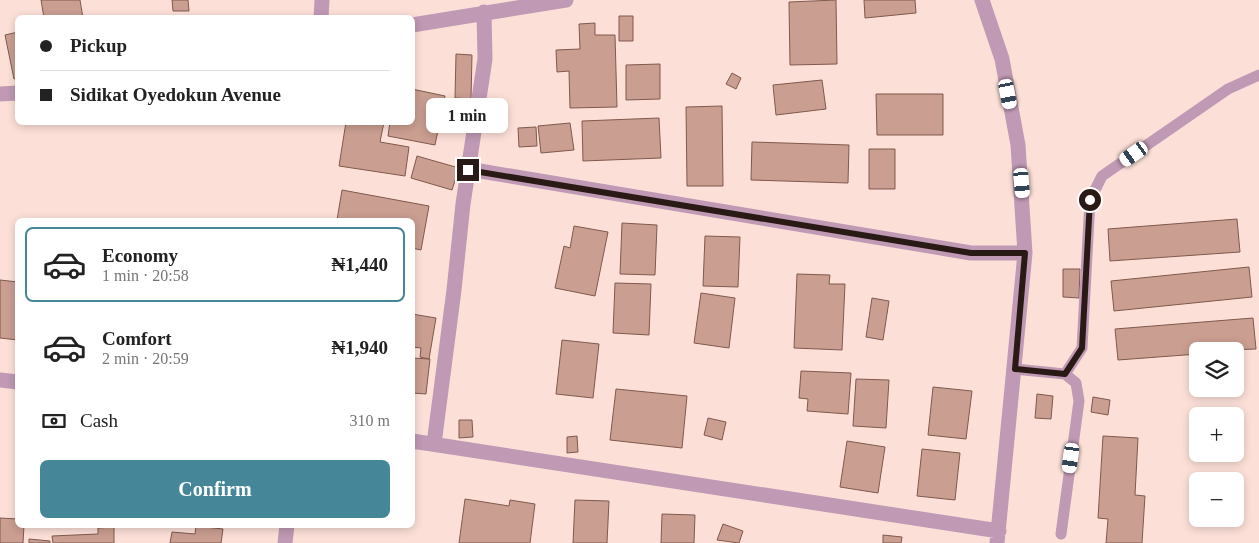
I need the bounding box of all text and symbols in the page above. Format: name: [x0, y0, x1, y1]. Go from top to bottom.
text: Pickup: [70, 35, 127, 56]
car: [997, 78, 1018, 110]
text: Sidikat Oyedokun Avenue: [70, 84, 281, 105]
callout: 1 min: [427, 98, 509, 132]
text: 1 min: [448, 107, 486, 124]
car: [1117, 139, 1150, 169]
route end: [457, 159, 479, 181]
car: [1013, 167, 1030, 199]
route start: [1079, 189, 1101, 211]
icon: car: [42, 242, 87, 287]
text: Economy: [102, 245, 178, 266]
text: ₦1,440: [332, 254, 388, 275]
text: 1 min · 20:58: [102, 267, 189, 284]
icon: car: [42, 325, 87, 370]
text: Comfort: [102, 328, 172, 349]
text: ₦1,940: [332, 337, 388, 358]
map controls: [1189, 342, 1244, 527]
button: layers: [1189, 342, 1244, 397]
text: 2 min · 20:59: [102, 350, 189, 367]
icon: cash: [40, 407, 68, 435]
button: +: [1189, 407, 1244, 462]
text: Cash: [80, 410, 118, 431]
text: 310 m: [350, 412, 390, 429]
car: [1061, 442, 1080, 474]
button: Confirm: [40, 460, 390, 518]
button: −: [1189, 472, 1244, 527]

